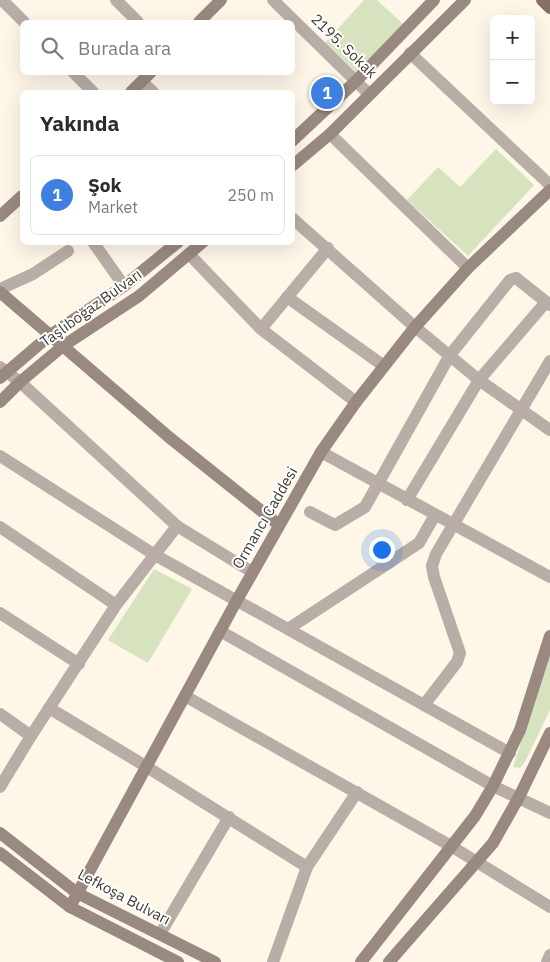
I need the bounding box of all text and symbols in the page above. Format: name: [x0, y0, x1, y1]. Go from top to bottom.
street label: 2195. Sokak: [307, 9, 381, 82]
map controls: [490, 15, 535, 105]
button: +: [490, 15, 535, 60]
search box: [20, 20, 295, 75]
icon: search: [38, 34, 66, 62]
text: Burada ara: [78, 36, 171, 60]
button: −: [490, 60, 535, 105]
pin: 1: [311, 74, 343, 112]
text: Yakında: [40, 109, 120, 137]
text: Şok: [88, 173, 122, 197]
text: 1: [52, 185, 62, 205]
text: 250 m: [227, 185, 274, 205]
text: Market: [88, 197, 138, 217]
street label: Taşlıboğaz Bulvarı: [36, 264, 145, 351]
street label: Ormancı Caddesi: [228, 463, 301, 572]
your location: [369, 537, 395, 563]
street label: Lefkoşa Bulvarı: [75, 864, 174, 929]

